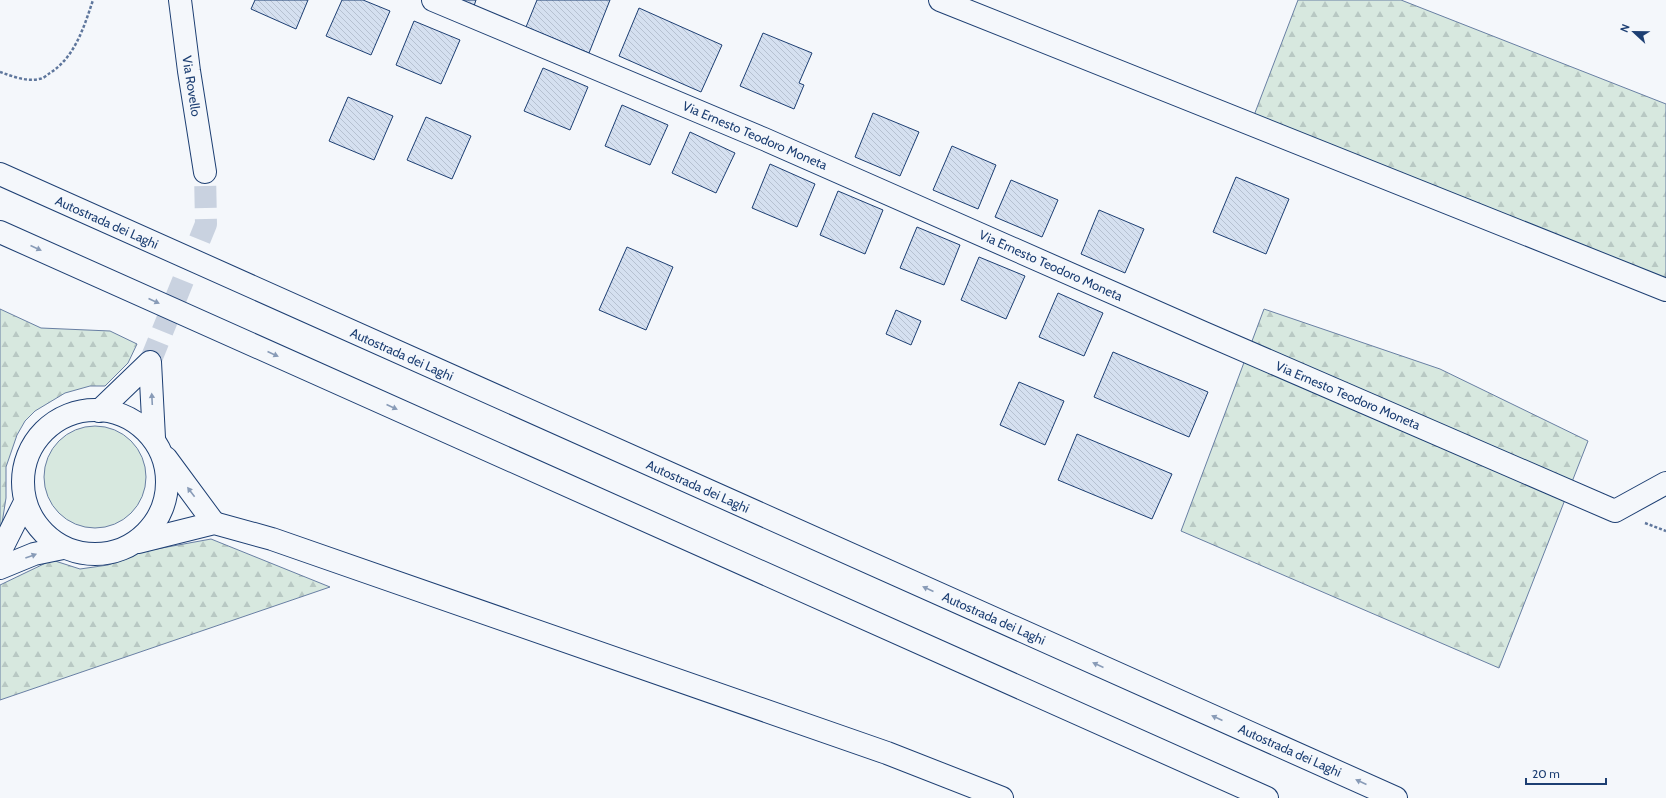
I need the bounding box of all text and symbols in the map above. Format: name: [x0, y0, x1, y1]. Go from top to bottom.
north arrow: [1614, 12, 1654, 52]
text: N: [1617, 22, 1633, 34]
street label: Via Rovello: [179, 55, 205, 117]
street label: Via Ernesto Teodoro Moneta: [680, 97, 830, 173]
street label: Autostrada dei Laghi: [53, 192, 161, 252]
street label: Via Ernesto Teodoro Moneta: [977, 226, 1126, 304]
one-way arrow: [30, 245, 41, 251]
one-way arrow: [149, 298, 160, 304]
street label: Autostrada dei Laghi: [348, 324, 456, 384]
one-way arrow: [267, 351, 279, 357]
street label: Via Ernesto Teodoro Moneta: [1273, 357, 1423, 433]
one-way arrow: [148, 393, 155, 405]
one-way arrow: [386, 404, 397, 410]
street label: Autostrada dei Laghi: [644, 456, 752, 516]
one-way arrow: [186, 486, 195, 497]
one-way arrow: [25, 552, 37, 558]
one-way arrow: [922, 586, 934, 592]
street label: Autostrada dei Laghi: [940, 588, 1048, 648]
one-way arrow: [1091, 661, 1103, 667]
one-way arrow: [1210, 714, 1222, 720]
street label: Autostrada dei Laghi: [1236, 720, 1344, 780]
scale bar: [1526, 760, 1606, 786]
text: 20 m: [1532, 766, 1560, 781]
one-way arrow: [1355, 779, 1366, 785]

